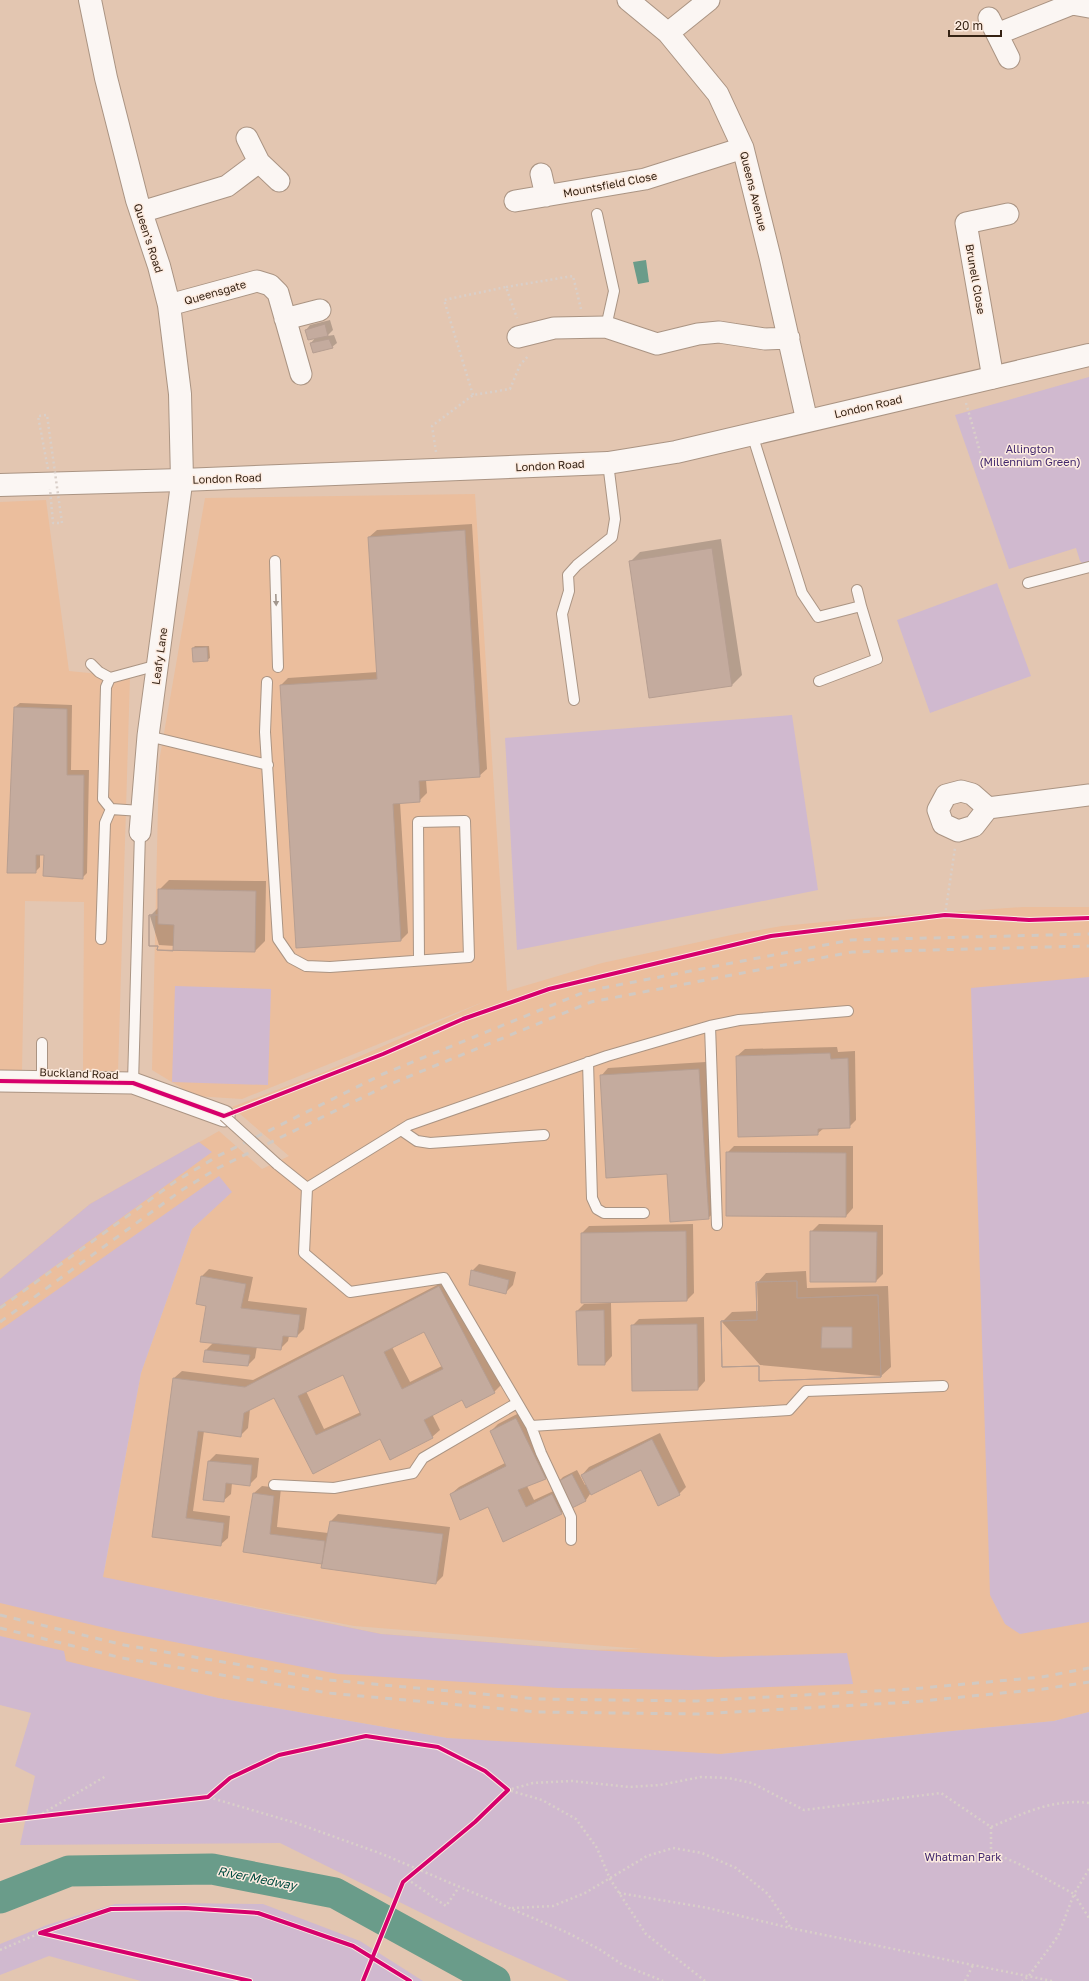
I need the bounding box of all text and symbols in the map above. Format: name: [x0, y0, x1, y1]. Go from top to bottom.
scale bar: [949, 12, 1001, 38]
text: 20 m: [955, 18, 983, 33]
street label: Queens Avenue: [738, 150, 770, 232]
street label: Mountsfield Close: [562, 169, 658, 199]
street label: Queen's Road: [132, 202, 166, 274]
street label: Brunell Close: [963, 243, 989, 315]
street label: Queensgate: [183, 277, 247, 307]
street label: London Road: [833, 392, 903, 420]
park label: Allington (Millennium Green): [979, 442, 1081, 468]
street label: London Road: [515, 457, 585, 473]
street label: London Road: [192, 470, 262, 486]
one-way arrow: [273, 594, 279, 607]
street label: Leafy Lane: [149, 627, 169, 685]
street label: Buckland Road: [39, 1065, 119, 1081]
park label: Whatman Park: [924, 1850, 1002, 1863]
water label: River Medway: [216, 1863, 300, 1893]

